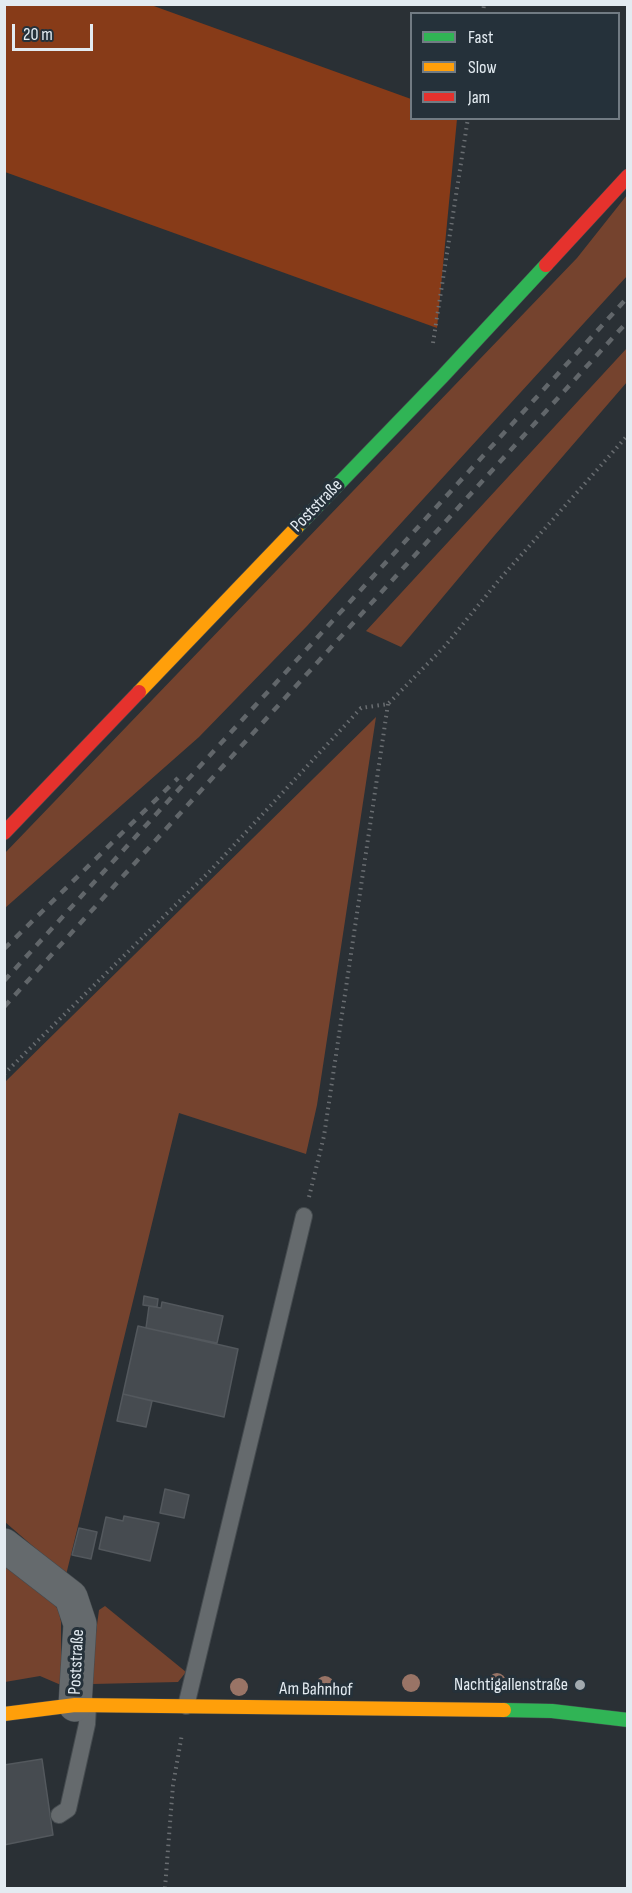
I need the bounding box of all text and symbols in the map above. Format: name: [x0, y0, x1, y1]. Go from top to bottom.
scale bar: [15, 12, 96, 50]
legend: [410, 12, 620, 120]
text: 20 m: [23, 24, 53, 45]
text: Fast: [468, 27, 493, 48]
text: Slow: [468, 57, 497, 78]
text: Jam: [468, 87, 490, 108]
street label: Poststraße: [286, 475, 348, 537]
street label: Poststraße: [65, 1629, 89, 1695]
place label: Nachtigallenstraße: [454, 1674, 568, 1696]
marker: Nachtigallenstraße: [573, 1678, 587, 1692]
street label: Am Bahnhof: [279, 1679, 353, 1701]

